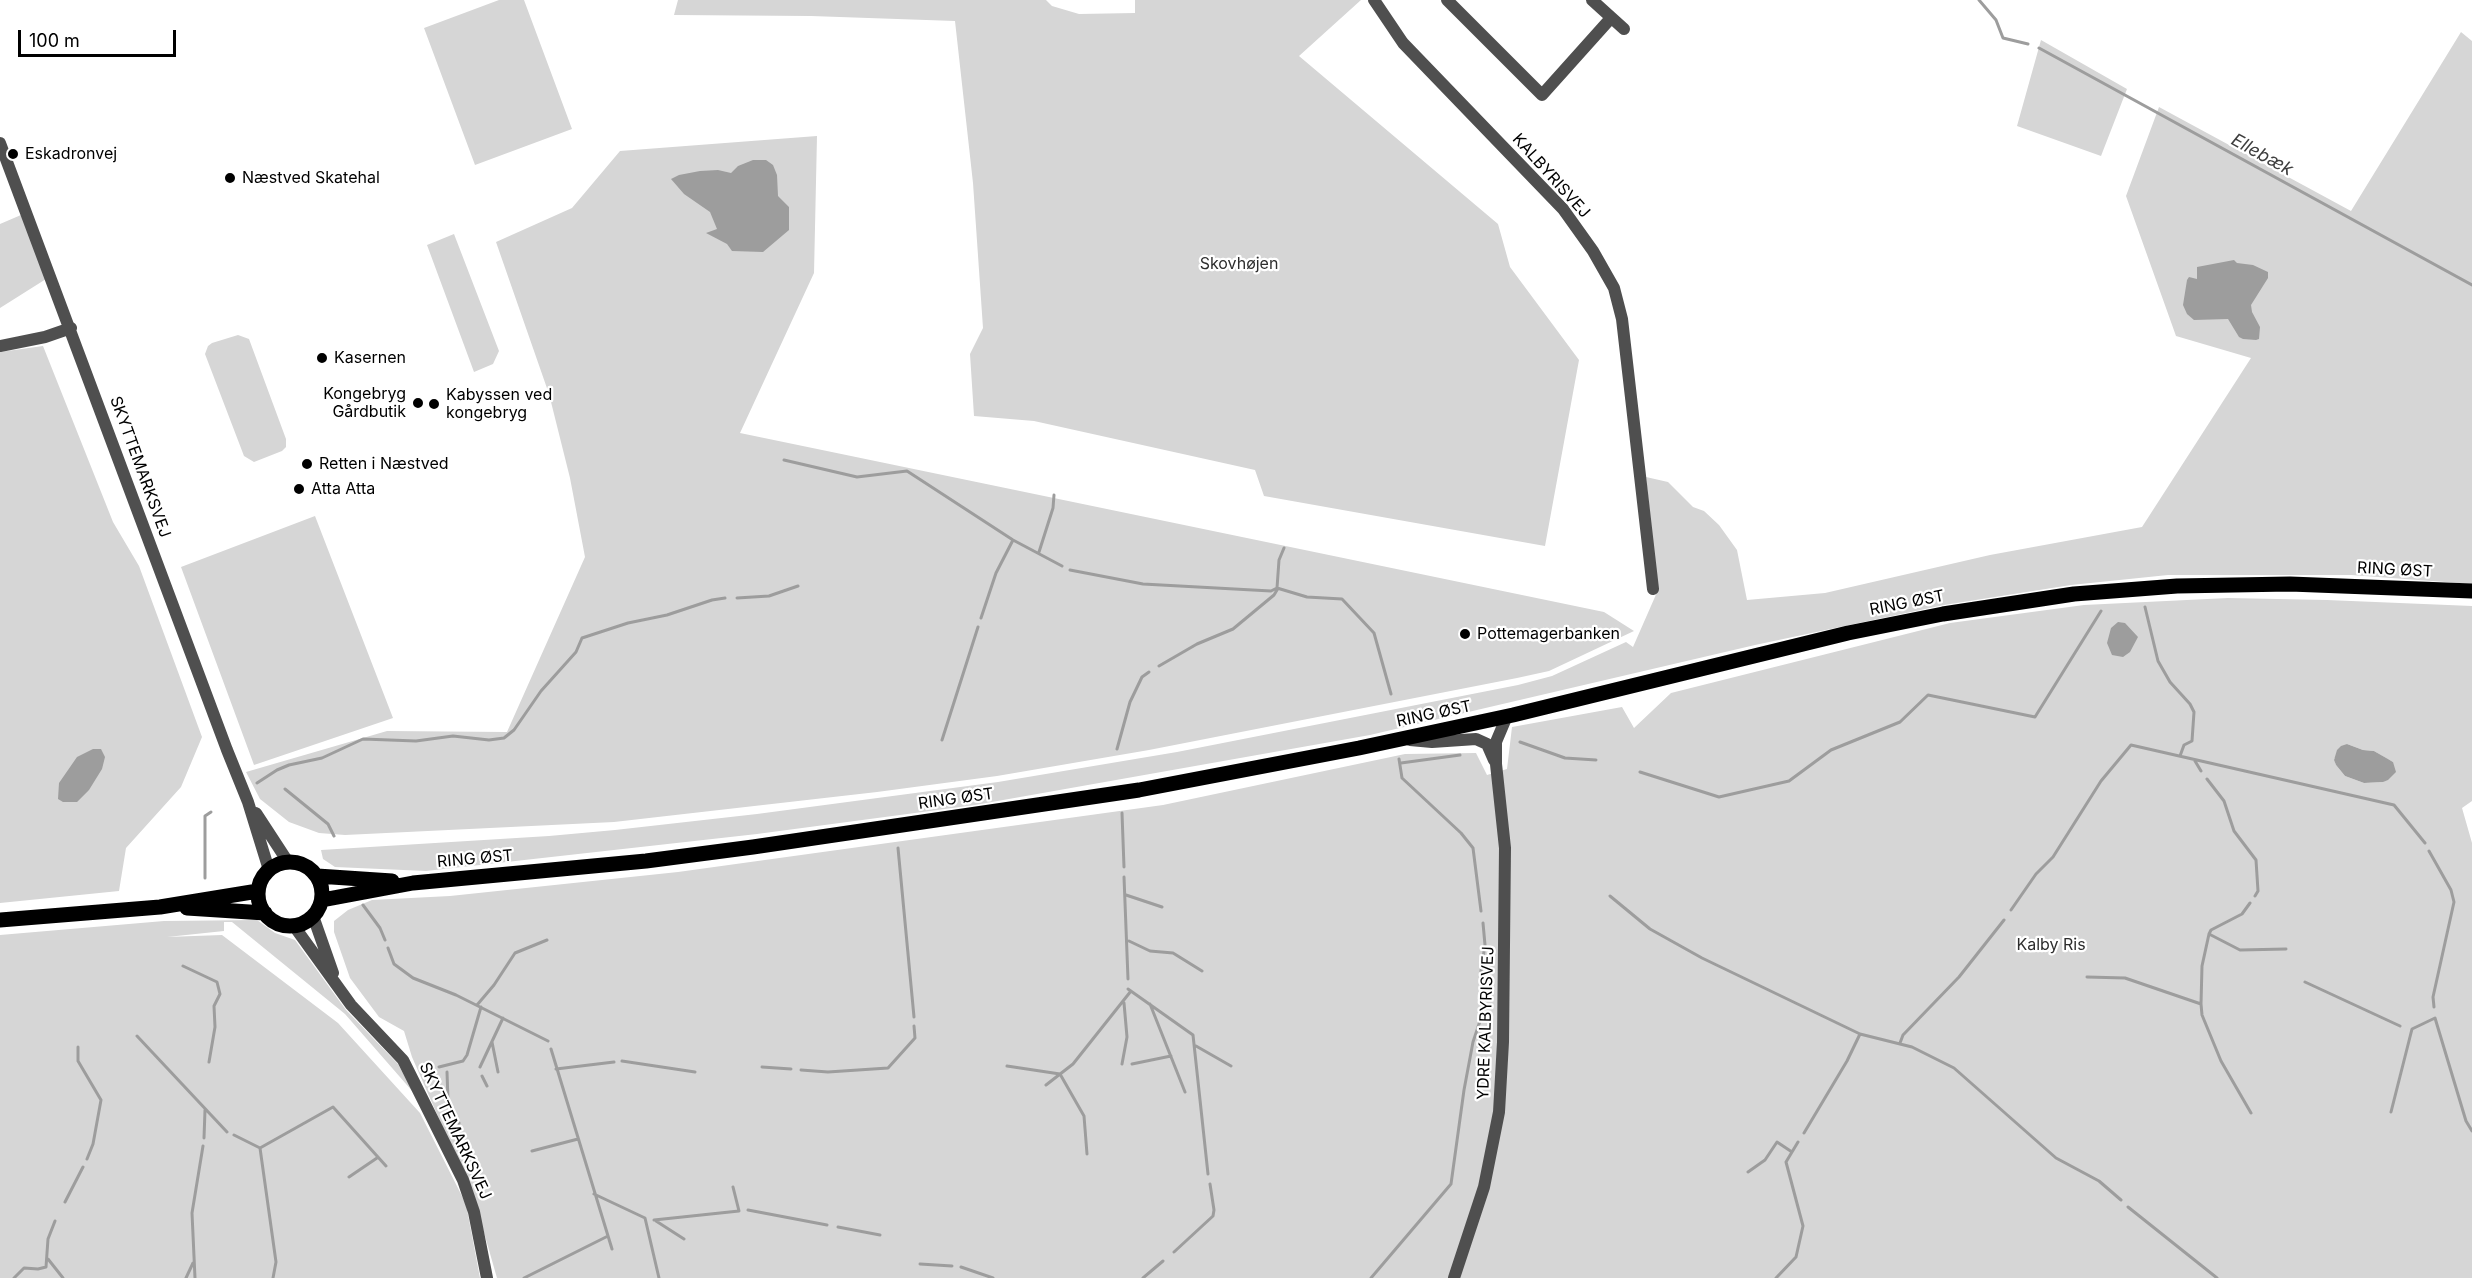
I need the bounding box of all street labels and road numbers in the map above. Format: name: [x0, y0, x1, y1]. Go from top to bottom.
street label: KALBYRISVEJ: [1508, 130, 1594, 222]
street label: SKYTTEMARKSVEJ: [106, 394, 174, 540]
street label: RING ØST: [2357, 558, 2433, 582]
street label: RING ØST: [1868, 586, 1946, 620]
street label: RING ØST: [1395, 697, 1473, 731]
street label: RING ØST: [917, 784, 995, 814]
street label: RING ØST: [436, 846, 514, 872]
street label: YDRE KALBYRISVEJ: [1474, 946, 1498, 1100]
street label: SKYTTEMARKSVEJ: [415, 1059, 495, 1203]

